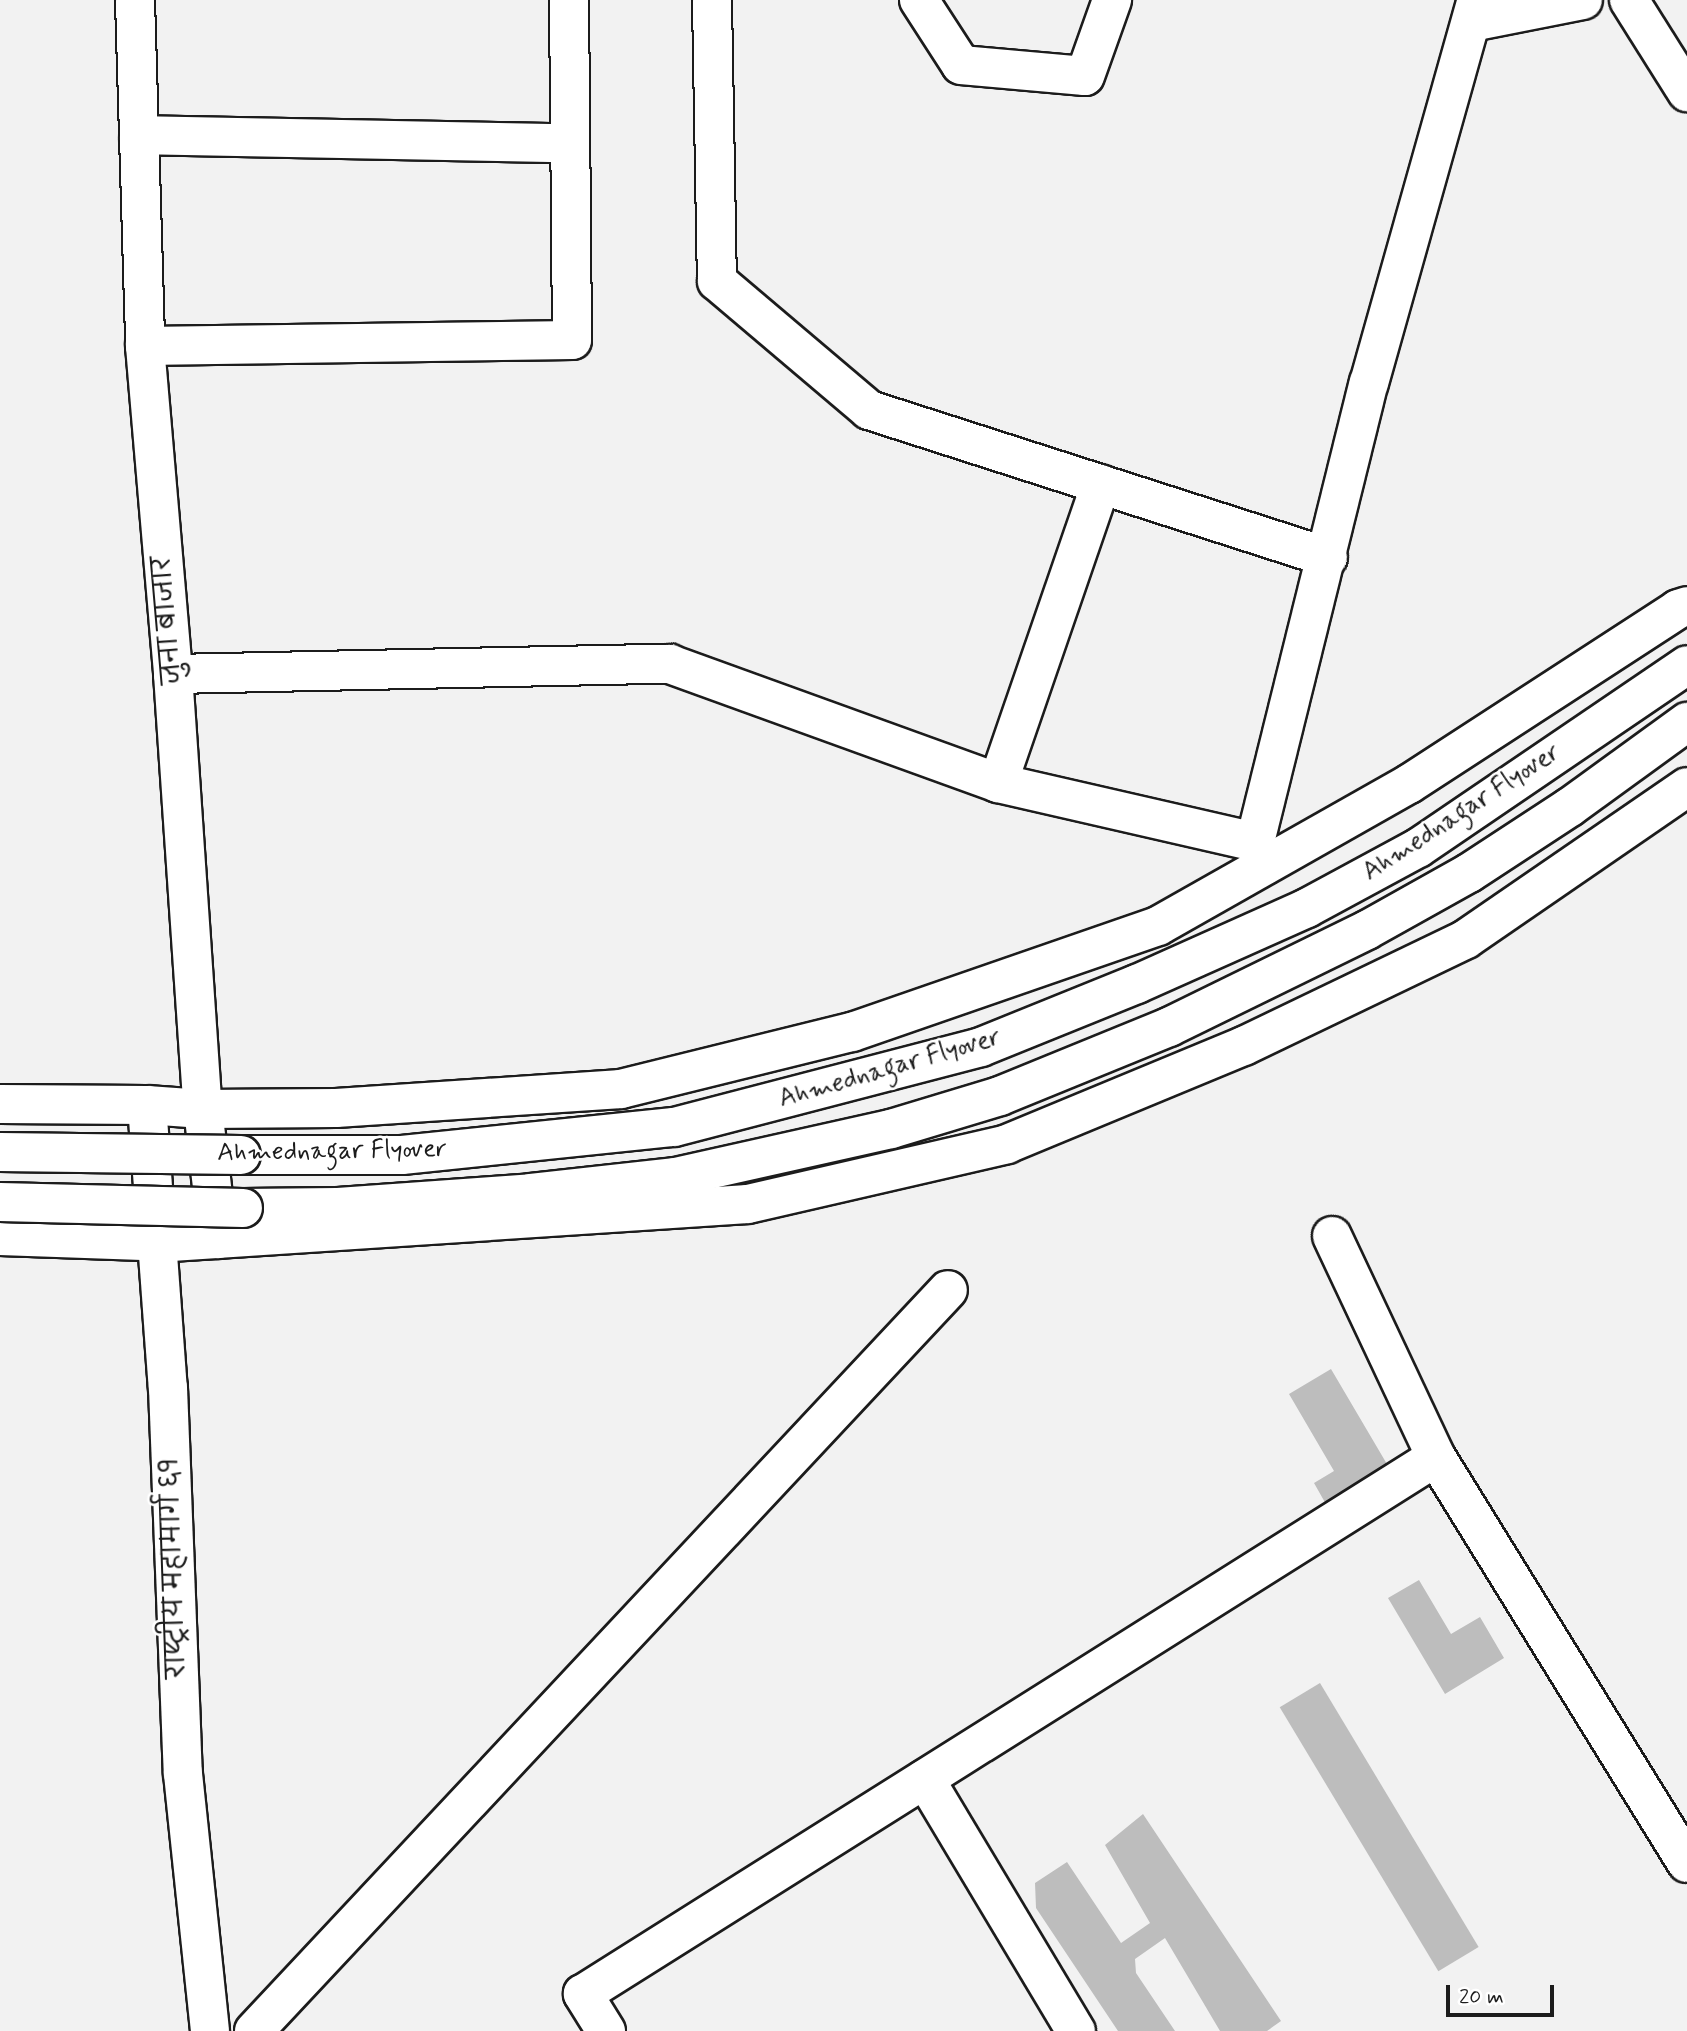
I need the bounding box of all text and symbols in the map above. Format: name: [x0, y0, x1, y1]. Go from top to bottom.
street label: जुना बाजार: [148, 555, 190, 685]
street label: Ahmednagar Flyover: [1357, 737, 1567, 889]
street label: Ahmednagar Flyover: [775, 1022, 1005, 1116]
street label: Ahmednagar Flyover: [217, 1134, 447, 1170]
street label: राष्ट्रीय महामार्ग ६१: [156, 1457, 194, 1679]
scale bar: [1449, 1972, 1558, 2016]
text: 20 m: [1459, 1983, 1504, 2011]

